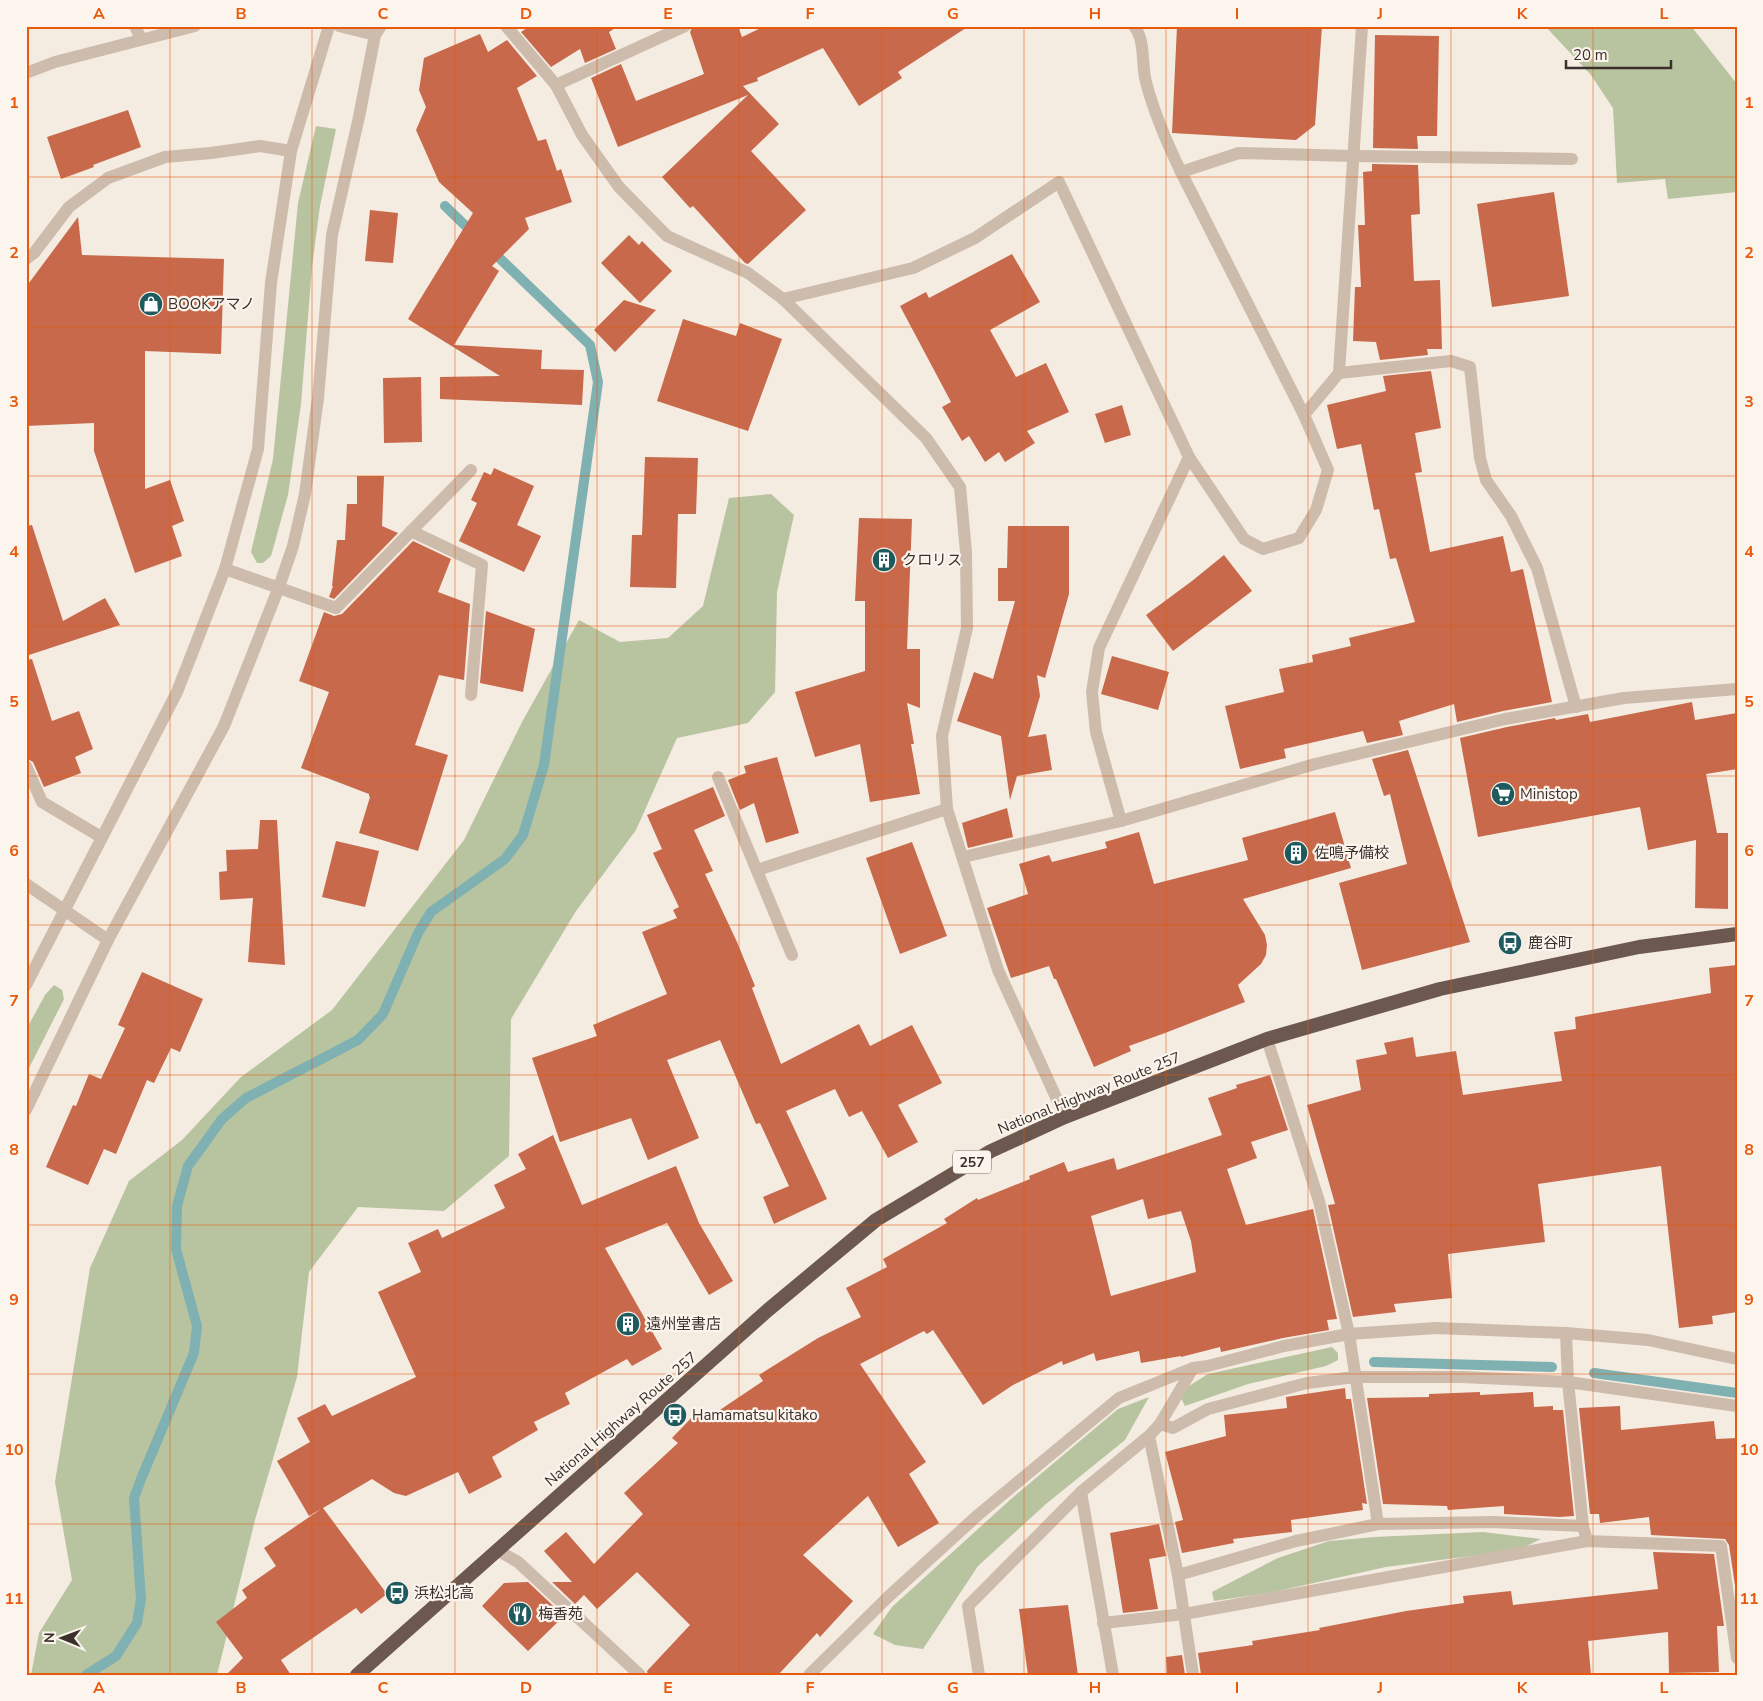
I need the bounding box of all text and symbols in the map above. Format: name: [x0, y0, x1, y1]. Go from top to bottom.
text: A: [93, 3, 105, 25]
text: B: [235, 3, 247, 25]
text: C: [378, 3, 389, 25]
text: D: [520, 3, 532, 25]
text: E: [663, 3, 673, 25]
text: F: [806, 3, 815, 25]
text: G: [947, 3, 959, 25]
text: H: [1089, 3, 1101, 25]
text: I: [1235, 3, 1239, 25]
text: J: [1376, 3, 1383, 25]
text: K: [1517, 3, 1529, 25]
text: L: [1660, 3, 1669, 25]
scale bar: [1566, 38, 1670, 70]
text: 20 m: [1573, 45, 1608, 65]
text: 1: [9, 92, 19, 114]
text: 1: [1744, 92, 1754, 114]
text: 2: [9, 242, 19, 264]
text: 2: [1744, 242, 1754, 264]
shop icon: BOOKアマノ: [138, 291, 164, 317]
place label: BOOKアマノ: [168, 294, 255, 314]
text: 3: [9, 391, 19, 413]
text: 3: [1744, 391, 1754, 413]
text: 4: [9, 541, 19, 563]
text: 4: [1744, 541, 1754, 563]
building icon: クロリス: [871, 547, 897, 573]
place label: クロリス: [902, 550, 962, 570]
text: 5: [9, 691, 19, 713]
text: 5: [1744, 691, 1754, 713]
supermarket icon: Ministop: [1490, 781, 1516, 807]
place label: Ministop: [1520, 784, 1578, 804]
text: 6: [9, 840, 19, 862]
building icon: 佐鳴予備校: [1283, 840, 1309, 866]
text: 6: [1744, 840, 1754, 862]
place label: 佐鳴予備校: [1314, 843, 1389, 863]
bus stop icon: 鹿谷町: [1497, 930, 1523, 956]
place label: 鹿谷町: [1528, 933, 1573, 953]
text: 7: [9, 990, 19, 1012]
text: 7: [1744, 990, 1754, 1012]
street label: National Highway Route 257: [995, 1047, 1183, 1139]
text: 8: [9, 1139, 19, 1161]
text: 8: [1744, 1139, 1754, 1161]
road number: 257: [953, 1150, 991, 1174]
text: 9: [9, 1289, 19, 1311]
text: 9: [1744, 1289, 1754, 1311]
building icon: 遠州堂書店: [615, 1311, 641, 1337]
place label: 遠州堂書店: [646, 1314, 721, 1334]
street label: National Highway Route 257: [541, 1347, 701, 1491]
bus stop icon: Hamamatsu kitako: [662, 1402, 688, 1428]
place label: Hamamatsu kitako: [692, 1405, 818, 1425]
text: 10: [4, 1439, 24, 1461]
text: 10: [1739, 1439, 1759, 1461]
bus stop icon: 浜松北高: [384, 1580, 410, 1606]
place label: 浜松北高: [414, 1583, 474, 1603]
text: 11: [4, 1588, 24, 1610]
text: 11: [1739, 1588, 1759, 1610]
restaurant icon: 梅香苑: [507, 1601, 533, 1627]
place label: 梅香苑: [538, 1604, 583, 1624]
north arrow: [38, 1614, 88, 1664]
text: N: [40, 1632, 59, 1643]
text: A: [93, 1677, 105, 1699]
text: B: [235, 1677, 247, 1699]
text: C: [378, 1677, 389, 1699]
text: D: [520, 1677, 532, 1699]
text: E: [663, 1677, 673, 1699]
text: F: [806, 1677, 815, 1699]
text: G: [947, 1677, 959, 1699]
text: H: [1089, 1677, 1101, 1699]
text: I: [1235, 1677, 1239, 1699]
text: J: [1376, 1677, 1383, 1699]
text: K: [1517, 1677, 1529, 1699]
text: L: [1660, 1677, 1669, 1699]

